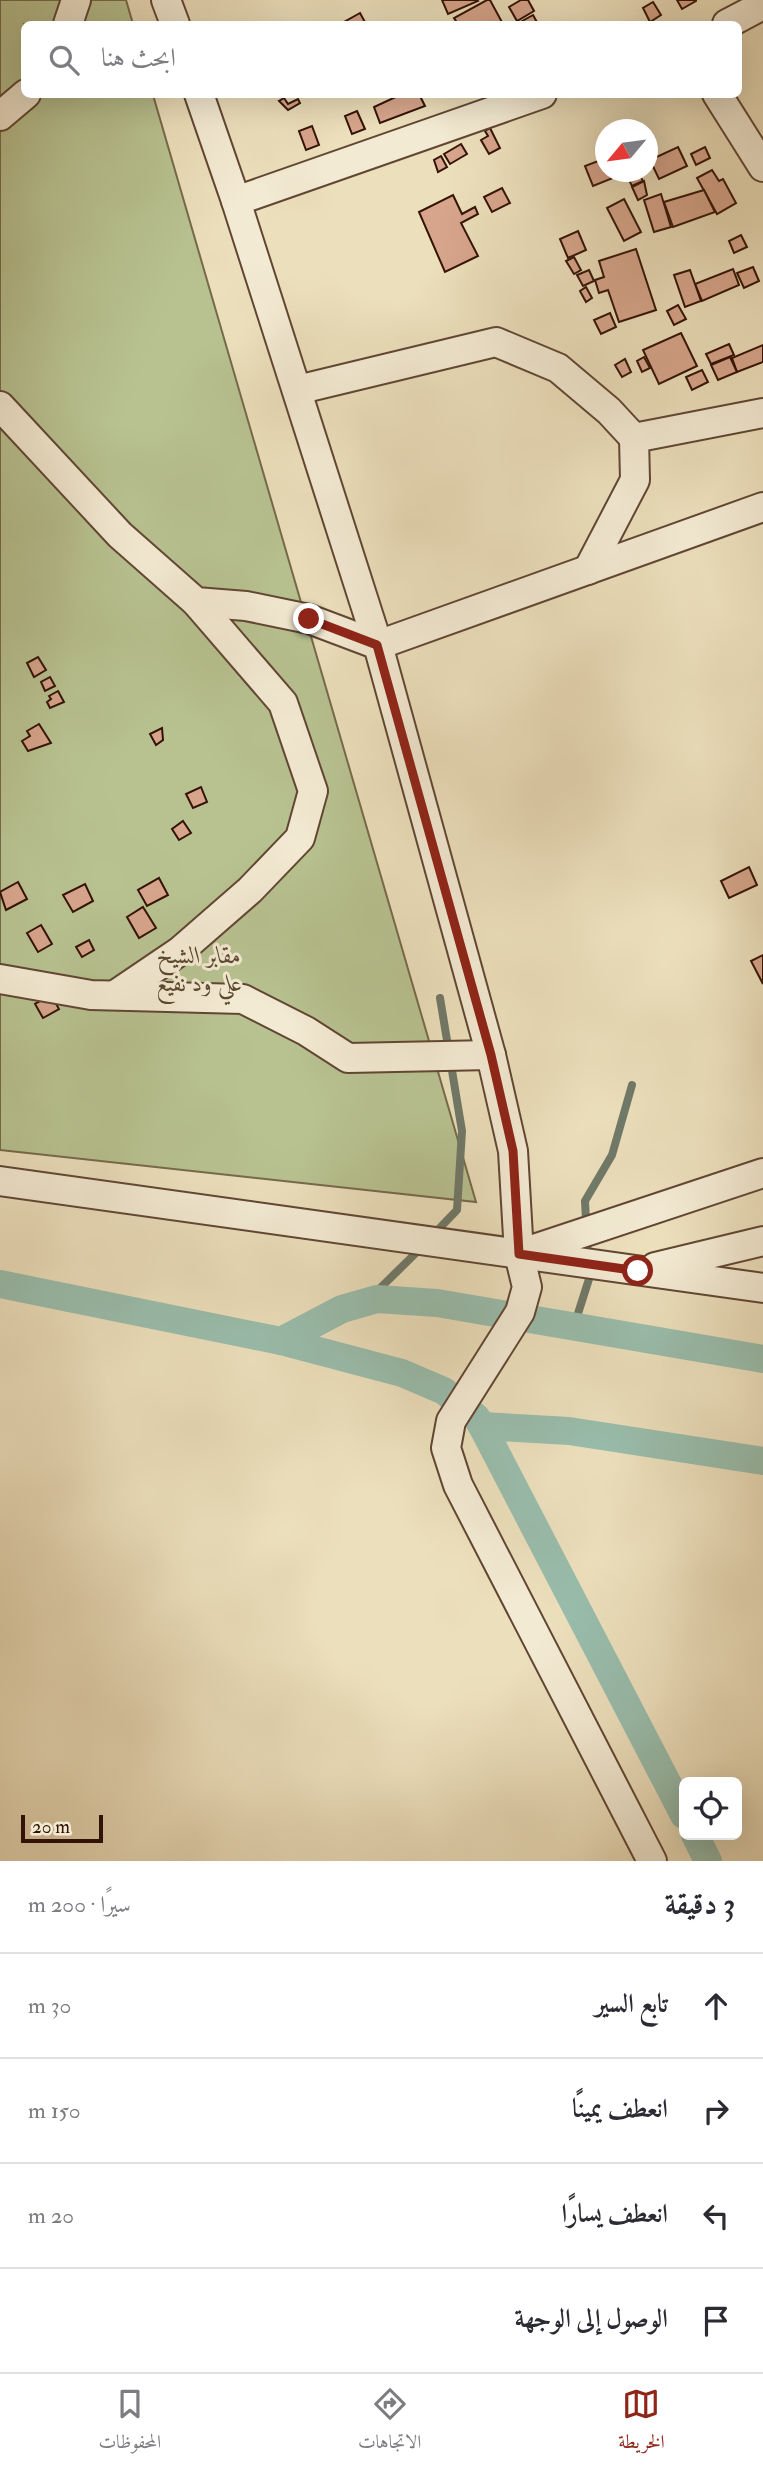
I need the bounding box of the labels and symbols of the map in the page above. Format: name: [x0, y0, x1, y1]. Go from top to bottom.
north arrow: [595, 119, 658, 182]
route end: [293, 603, 324, 634]
park label: مقابر الشيخ علي ود نفيع: [155, 940, 243, 1006]
route start: [622, 1255, 653, 1286]
scale bar: [21, 1812, 103, 1844]

